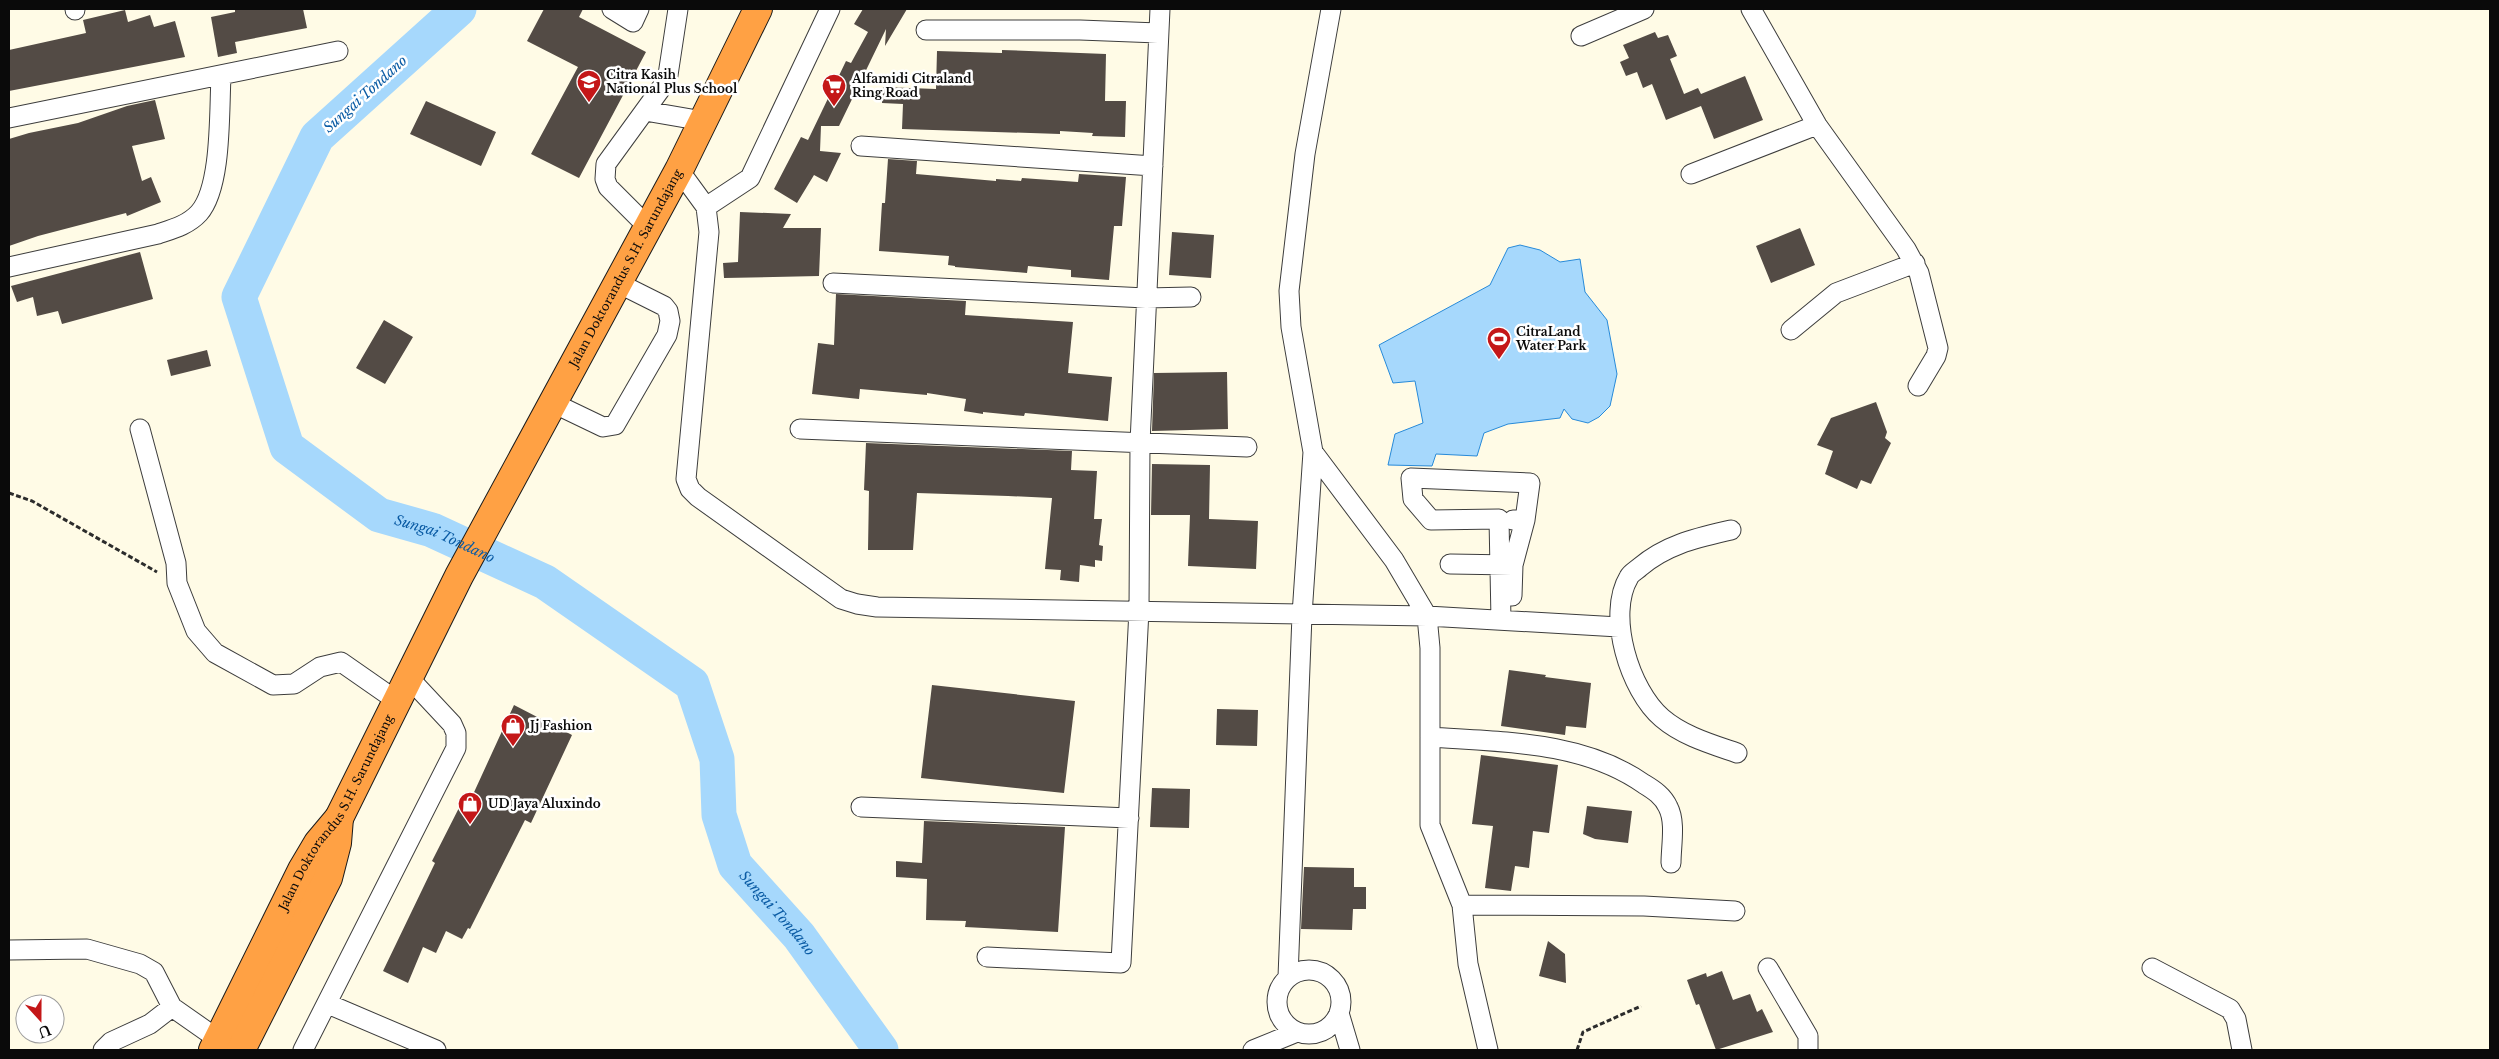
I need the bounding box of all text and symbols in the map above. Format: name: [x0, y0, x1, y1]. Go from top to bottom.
water label: Sungai Tondano: [319, 52, 411, 136]
place label: Citra Kasih National Plus School: [606, 67, 738, 96]
school or university icon: Citra Kasih National Plus School: [576, 69, 602, 103]
place label: Alfamidi Citraland Ring Road: [851, 71, 972, 100]
supermarket icon: Alfamidi Citraland Ring Road: [821, 73, 847, 107]
street label: Jalan Doktorandus S.H. Sarundajang: [565, 166, 685, 371]
place label: CitraLand Water Park: [1515, 324, 1587, 353]
sports icon: CitraLand Water Park: [1486, 326, 1512, 360]
water label: Sungai Tondano: [392, 511, 498, 567]
street label: Jalan Doktorandus S.H. Sarundajang: [274, 711, 397, 915]
shop icon: Jj Fashion: [500, 713, 526, 747]
place label: Jj Fashion: [527, 718, 593, 733]
shop icon: UD Jaya Aluxindo: [457, 791, 483, 825]
place label: UD Jaya Aluxindo: [488, 796, 601, 811]
water label: Sungai Tondano: [735, 867, 819, 959]
north arrow: [15, 994, 65, 1044]
text: U: [35, 1021, 54, 1042]

